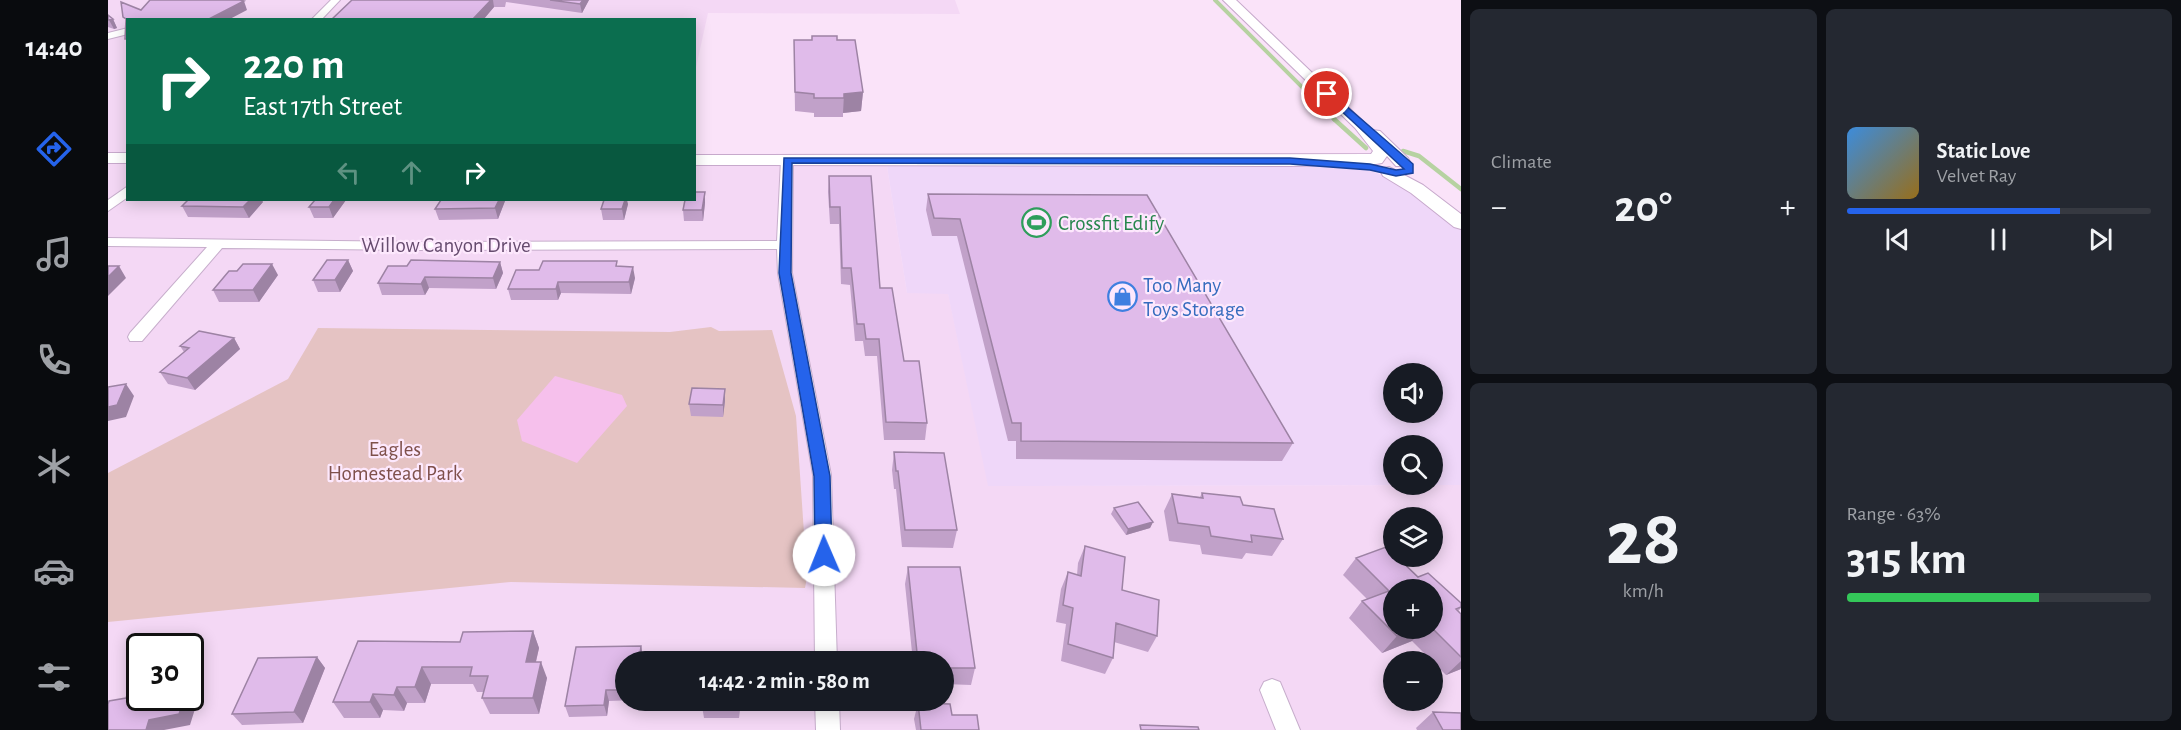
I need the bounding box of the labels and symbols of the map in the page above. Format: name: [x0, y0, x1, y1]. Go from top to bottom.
pin: [1301, 68, 1352, 119]
sports icon: Crossfit Edify: [1021, 207, 1053, 239]
place label: Crossfit Edify: [1058, 213, 1164, 234]
street label: Willow Canyon Drive: [361, 235, 531, 256]
place label: Too Many Toys Storage: [1143, 275, 1245, 320]
shop icon: Too Many Toys Storage: [1106, 281, 1138, 313]
park label: Eagles Homestead Park: [328, 439, 463, 484]
position arrow: [792, 523, 856, 587]
speed limit sign: 30: [126, 633, 204, 711]

